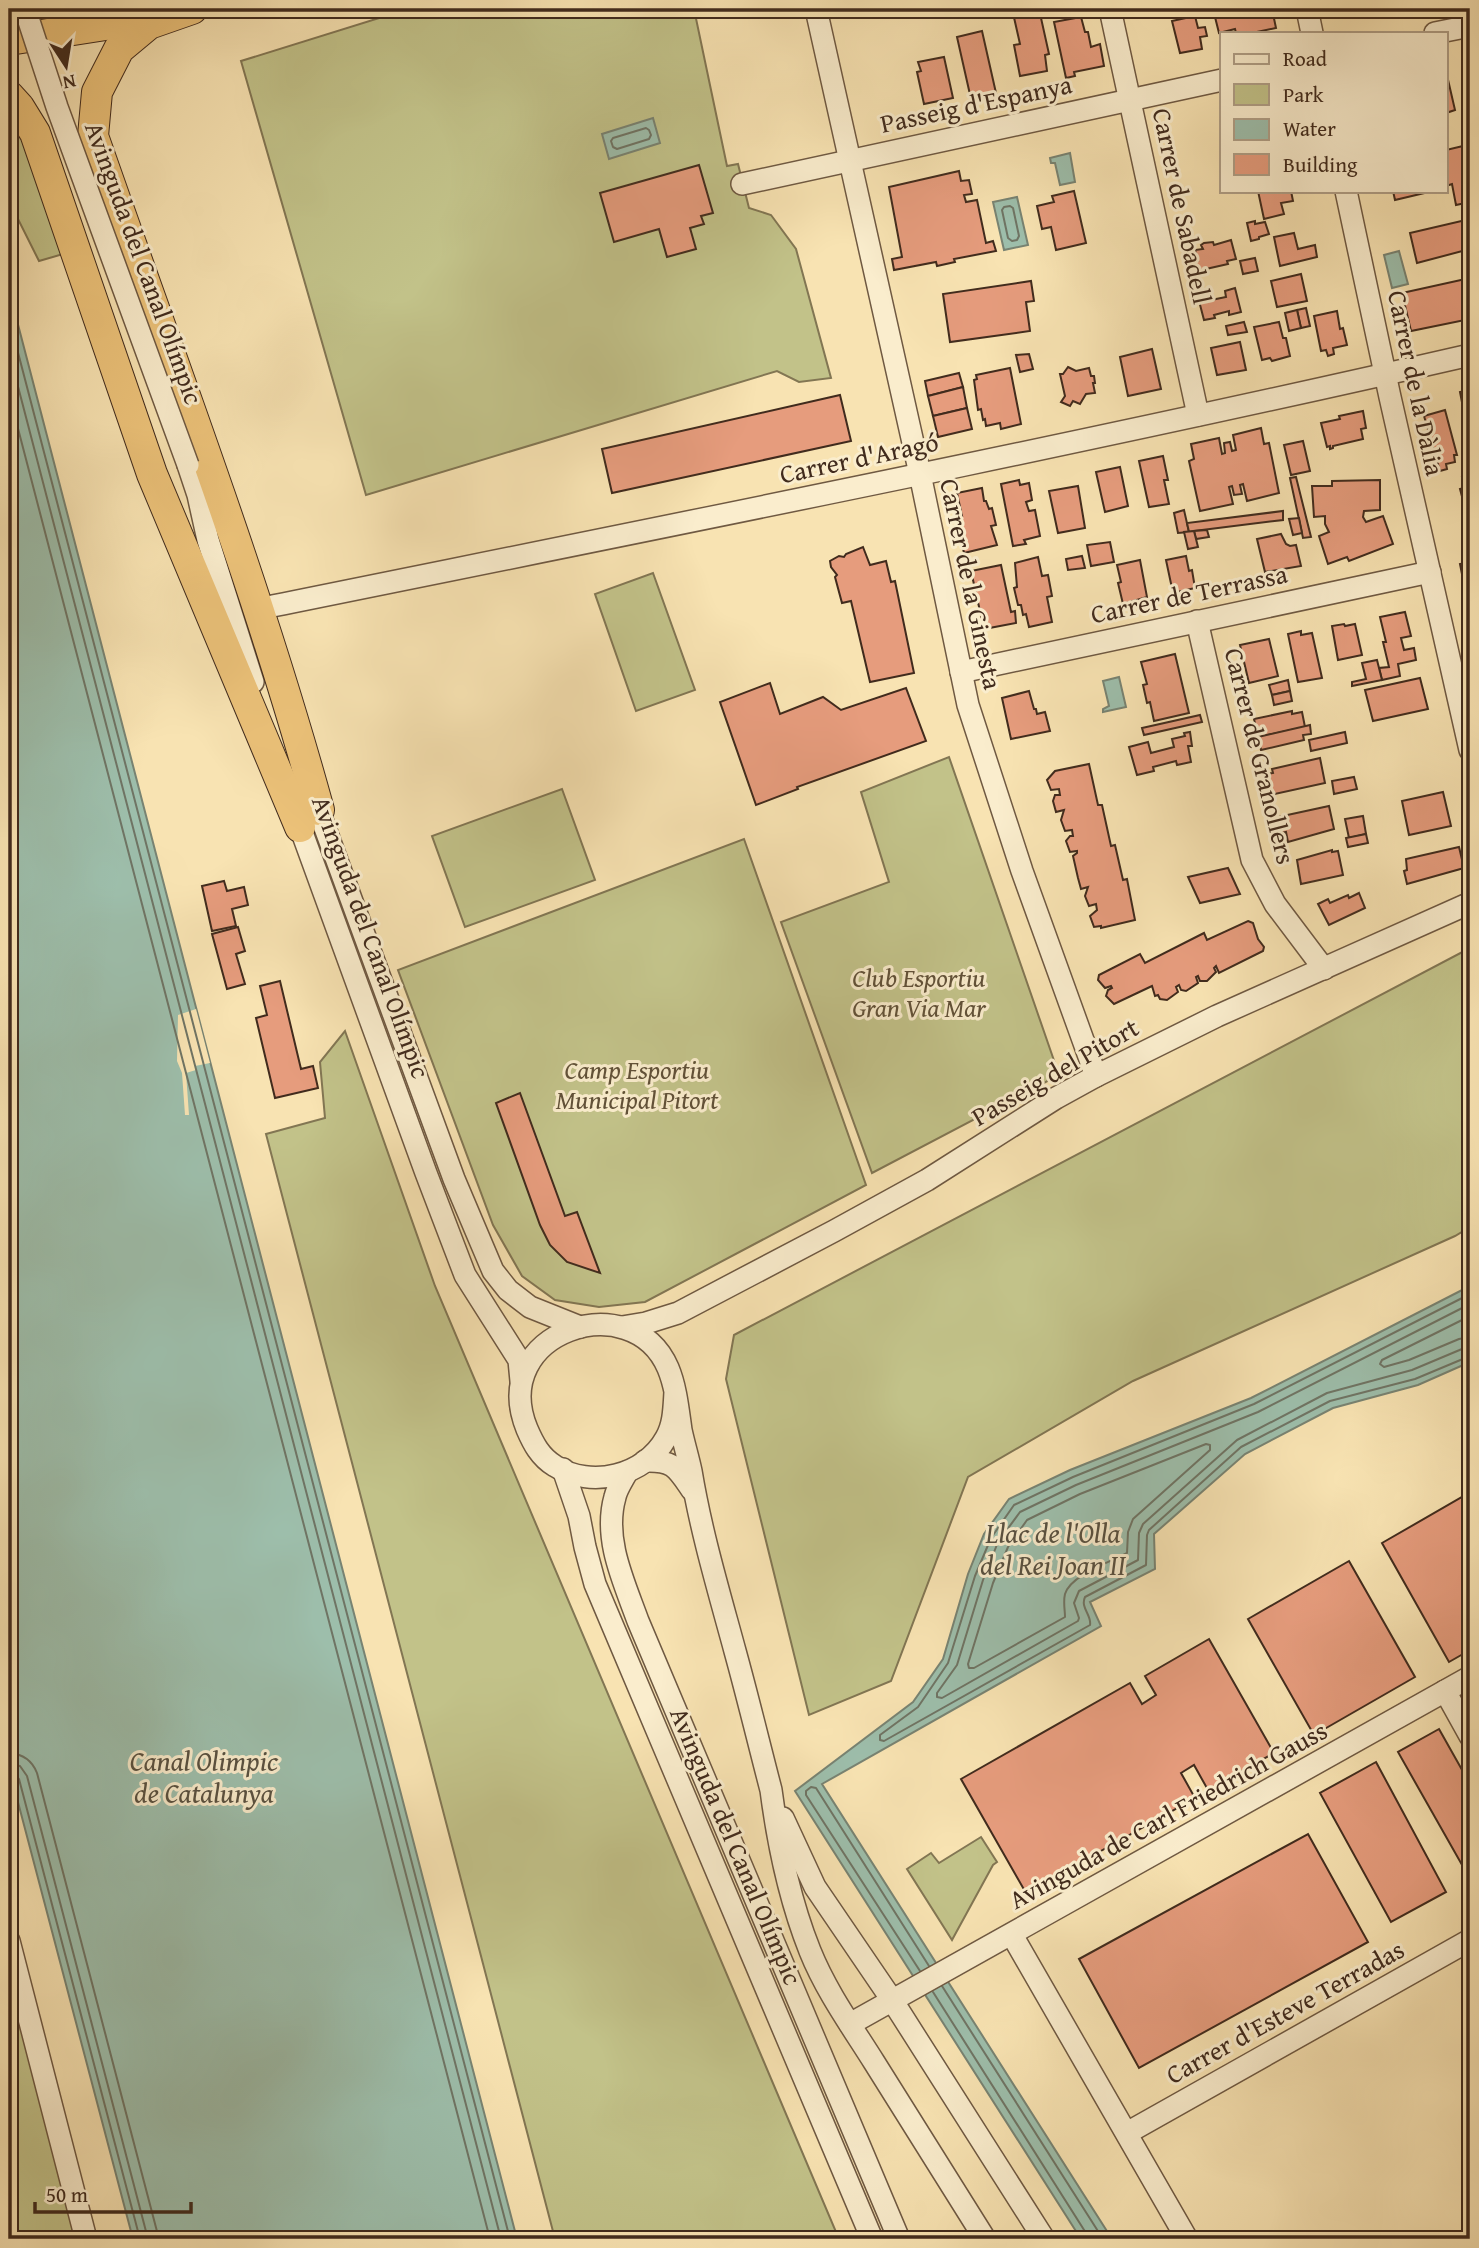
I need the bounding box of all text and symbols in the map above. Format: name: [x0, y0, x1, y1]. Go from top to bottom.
north arrow: [32, 32, 102, 102]
legend: [1220, 32, 1448, 192]
text: Road: [1283, 43, 1328, 74]
street label: Passeig d'Espanya: [877, 64, 1076, 143]
text: N: [60, 68, 79, 98]
text: Park: [1283, 79, 1324, 110]
street label: Carrer de Sabadell: [1143, 104, 1222, 307]
text: Water: [1283, 113, 1336, 144]
street label: Avinguda del Canal Olímpic: [75, 116, 214, 410]
text: Building: [1283, 149, 1358, 180]
street label: Carrer de la Dàlia: [1378, 287, 1455, 480]
street label: Carrer d'Aragó: [776, 422, 942, 493]
street label: Carrer de la Ginesta: [930, 475, 1013, 694]
street label: Carrer de Terrassa: [1087, 553, 1291, 633]
street label: Carrer de Granollers: [1215, 644, 1306, 868]
street label: Avinguda del Canal Olímpic: [302, 790, 441, 1084]
park label: Club Esportiu Gran Via Mar: [852, 958, 987, 1027]
street label: Passeig del Pitort: [964, 1008, 1146, 1135]
park label: Camp Esportiu Municipal Pitort: [556, 1050, 719, 1119]
water label: Llac de l'Olla del Rei Joan II: [980, 1512, 1127, 1585]
street label: Avinguda del Canal Olímpic: [660, 1701, 813, 1991]
street label: Avinguda de Carl Friedrich Gauss: [1001, 1711, 1334, 1919]
water label: Canal Olimpic de Catalunya: [130, 1740, 279, 1813]
street label: Carrer d'Esteve Terradas: [1158, 1930, 1411, 2093]
scale bar: [35, 2171, 191, 2215]
text: 50 m: [46, 2179, 88, 2210]

